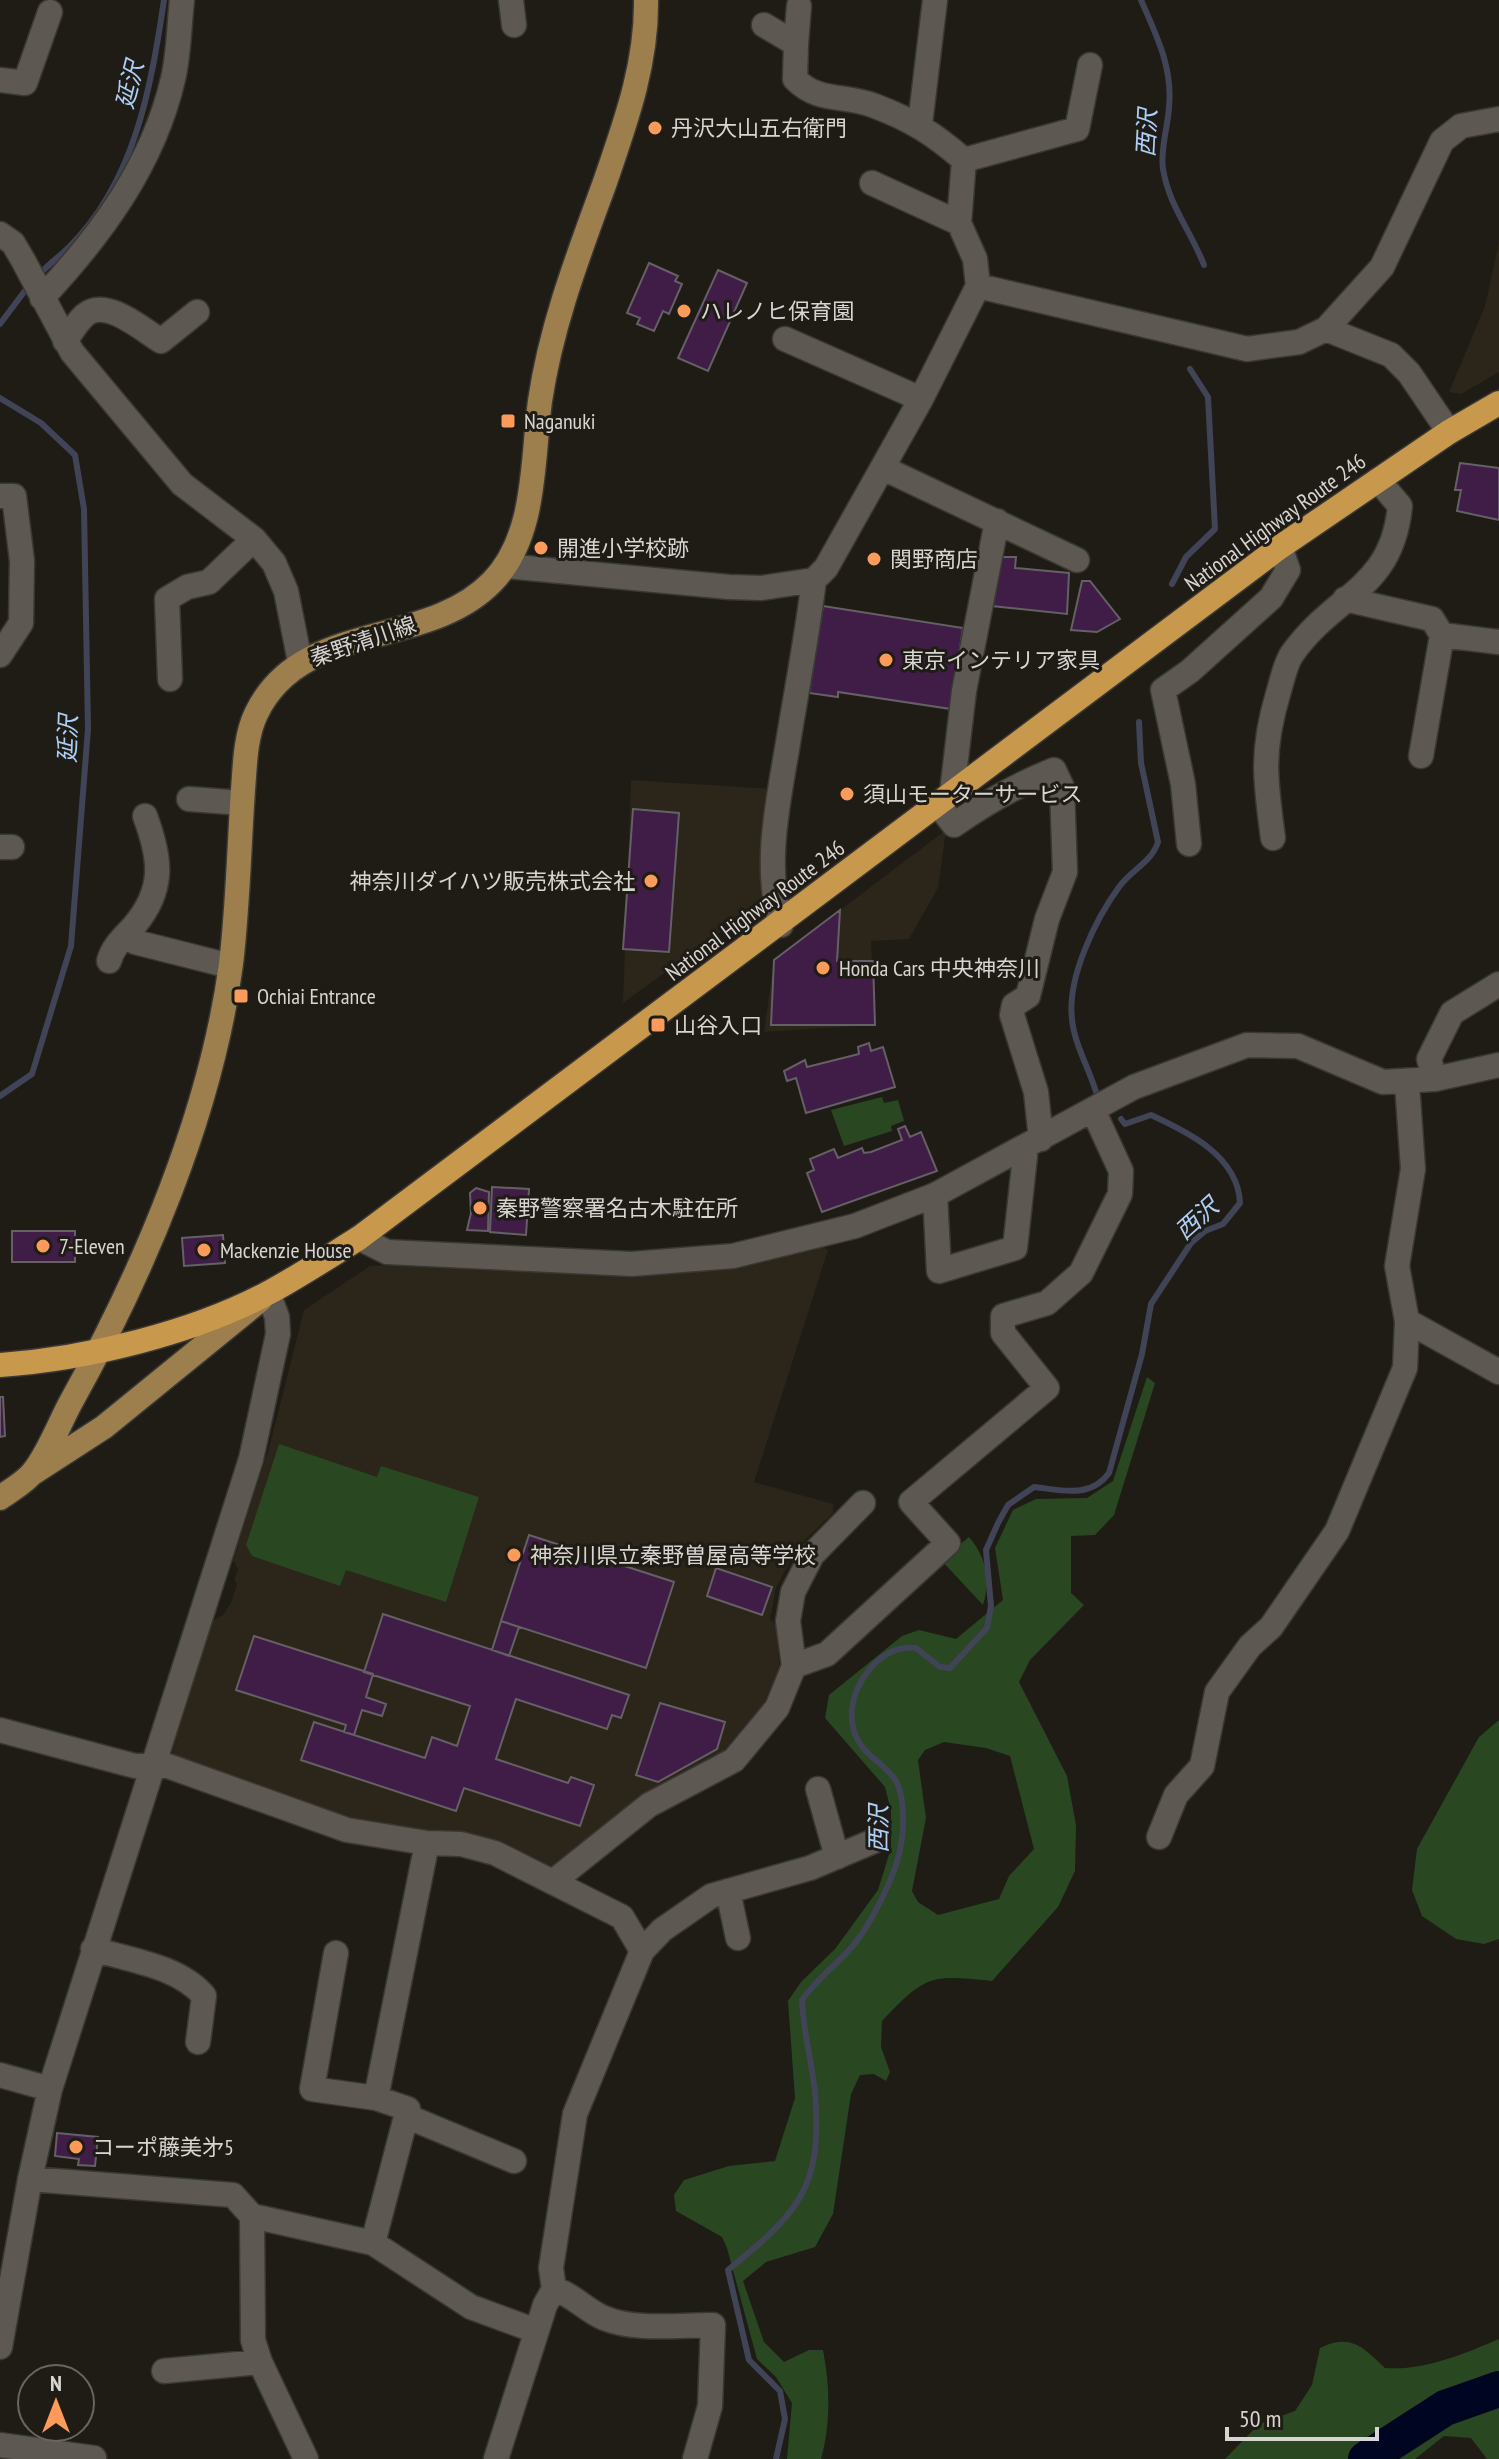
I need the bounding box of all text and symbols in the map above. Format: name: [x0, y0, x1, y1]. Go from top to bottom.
water label: 延沢: [109, 55, 151, 112]
water label: 西沢: [1130, 105, 1163, 158]
place label: 丹沢大山五右衛門: [671, 114, 847, 142]
marker: 丹沢大山五右衛門: [646, 119, 664, 137]
place label: ハレノヒ保育園: [700, 297, 854, 325]
marker: ハレノヒ保育園: [675, 302, 693, 320]
place label: Naganuki: [524, 407, 595, 435]
marker: Naganuki: [499, 412, 517, 430]
street label: National Highway Route 246: [1179, 447, 1371, 597]
place label: 開進小学校跡: [557, 534, 689, 562]
marker: 開進小学校跡: [532, 539, 550, 557]
place label: 関野商店: [890, 545, 978, 573]
marker: 関野商店: [865, 550, 883, 568]
street label: 秦野清川線: [306, 610, 420, 672]
place label: 東京インテリア家具: [902, 646, 1100, 674]
marker: 東京インテリア家具: [877, 651, 895, 669]
water label: 延沢: [51, 711, 84, 764]
place label: 須山モーターサービス: [863, 780, 1083, 808]
marker: 須山モーターサービス: [838, 785, 856, 803]
street label: National Highway Route 246: [660, 833, 850, 987]
place label: 神奈川ダイハツ販売株式会社: [349, 867, 635, 895]
marker: 神奈川ダイハツ販売株式会社: [642, 872, 660, 890]
place label: Honda Cars 中央神奈川: [839, 954, 1040, 982]
marker: Honda Cars 中央神奈川: [814, 959, 832, 977]
place label: Ochiai Entrance: [257, 982, 376, 1010]
marker: Ochiai Entrance: [232, 987, 250, 1005]
place label: 山谷入口: [674, 1011, 762, 1039]
marker: 山谷入口: [649, 1016, 667, 1034]
water label: 西沢: [1168, 1189, 1227, 1246]
place label: 秦野警察署名古木駐在所: [496, 1194, 738, 1222]
marker: 秦野警察署名古木駐在所: [471, 1199, 489, 1217]
place label: 7-Eleven: [59, 1232, 125, 1260]
place label: Mackenzie House: [220, 1236, 352, 1264]
marker: 7-Eleven: [34, 1237, 52, 1255]
marker: Mackenzie House: [195, 1241, 213, 1259]
place label: 神奈川県立秦野曽屋高等学校: [530, 1541, 816, 1569]
marker: 神奈川県立秦野曽屋高等学校: [505, 1546, 523, 1564]
water label: 西沢: [863, 1802, 894, 1853]
place label: コーポ藤美㐧5: [92, 2133, 234, 2161]
marker: コーポ藤美㐧5: [67, 2138, 85, 2156]
north arrow: [16, 2363, 96, 2443]
text: N: [50, 2369, 62, 2397]
scale bar: [1227, 2391, 1377, 2441]
text: 50 m: [1239, 2403, 1281, 2434]

